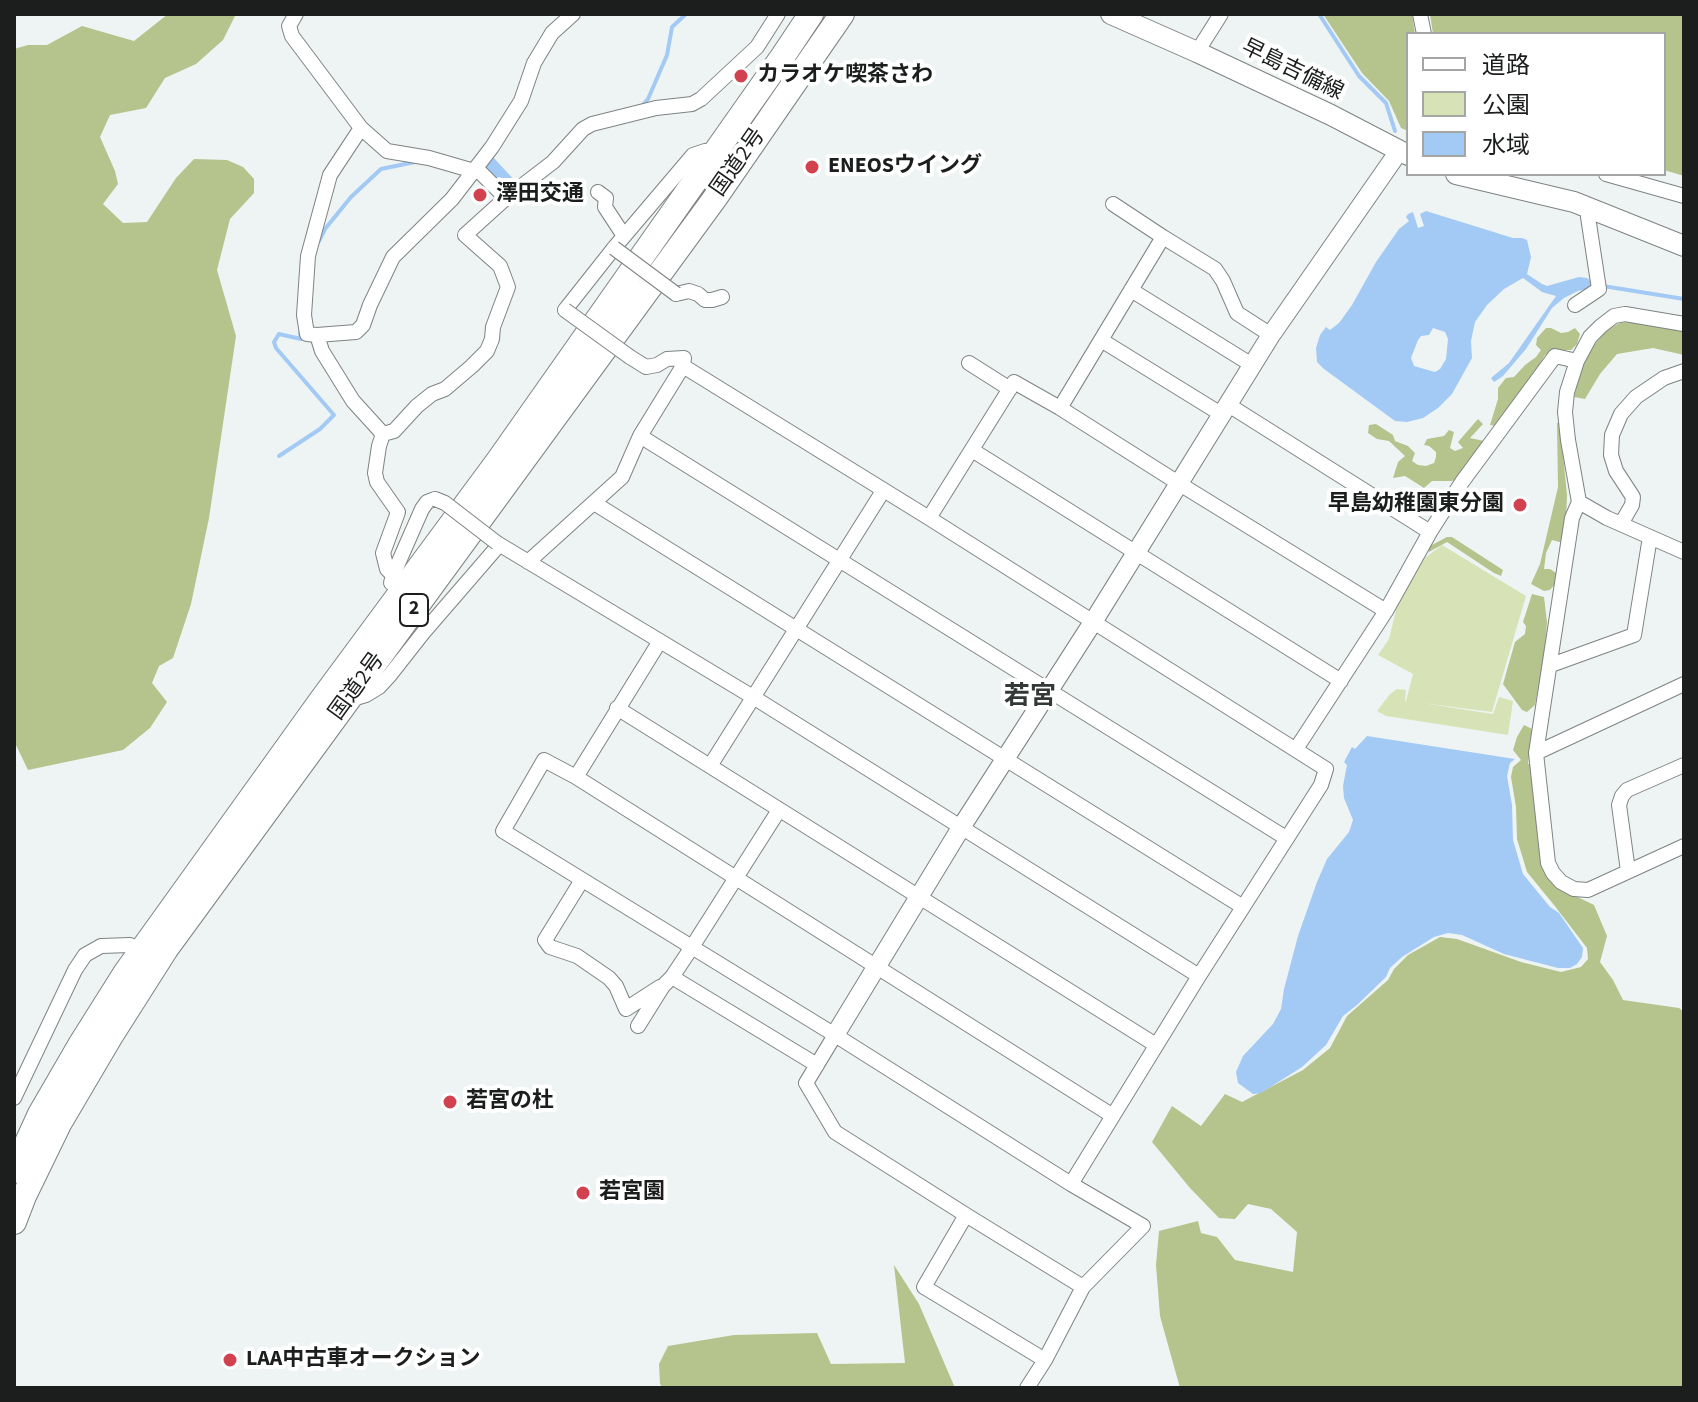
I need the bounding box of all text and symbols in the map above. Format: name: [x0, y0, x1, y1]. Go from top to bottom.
legend: [1406, 32, 1666, 176]
street label: 早島吉備線: [1237, 35, 1347, 107]
text: 道路: [1482, 48, 1530, 83]
place label: カラオケ喫茶さわ: [757, 63, 933, 89]
marker: カラオケ喫茶さわ: [732, 67, 750, 85]
text: 公園: [1482, 88, 1530, 123]
street label: 国道2号: [706, 124, 772, 202]
text: 水域: [1482, 128, 1530, 163]
place label: ENEOSウイング: [828, 154, 982, 180]
marker: ENEOSウイング: [803, 158, 821, 176]
place label: 澤田交通: [496, 182, 584, 208]
marker: 澤田交通: [471, 186, 489, 204]
place label: 早島幼稚園東分園: [1328, 492, 1504, 518]
marker: 早島幼稚園東分園: [1511, 496, 1529, 514]
road number: 2: [400, 594, 428, 626]
street label: 国道2号: [325, 648, 391, 726]
district label: 若宮: [1004, 682, 1056, 714]
place label: 若宮の杜: [466, 1089, 554, 1115]
marker: 若宮の杜: [441, 1093, 459, 1111]
place label: 若宮園: [599, 1180, 665, 1206]
marker: 若宮園: [574, 1184, 592, 1202]
place label: LAA中古車オークション: [246, 1347, 480, 1373]
marker: LAA中古車オークション: [221, 1351, 239, 1369]

